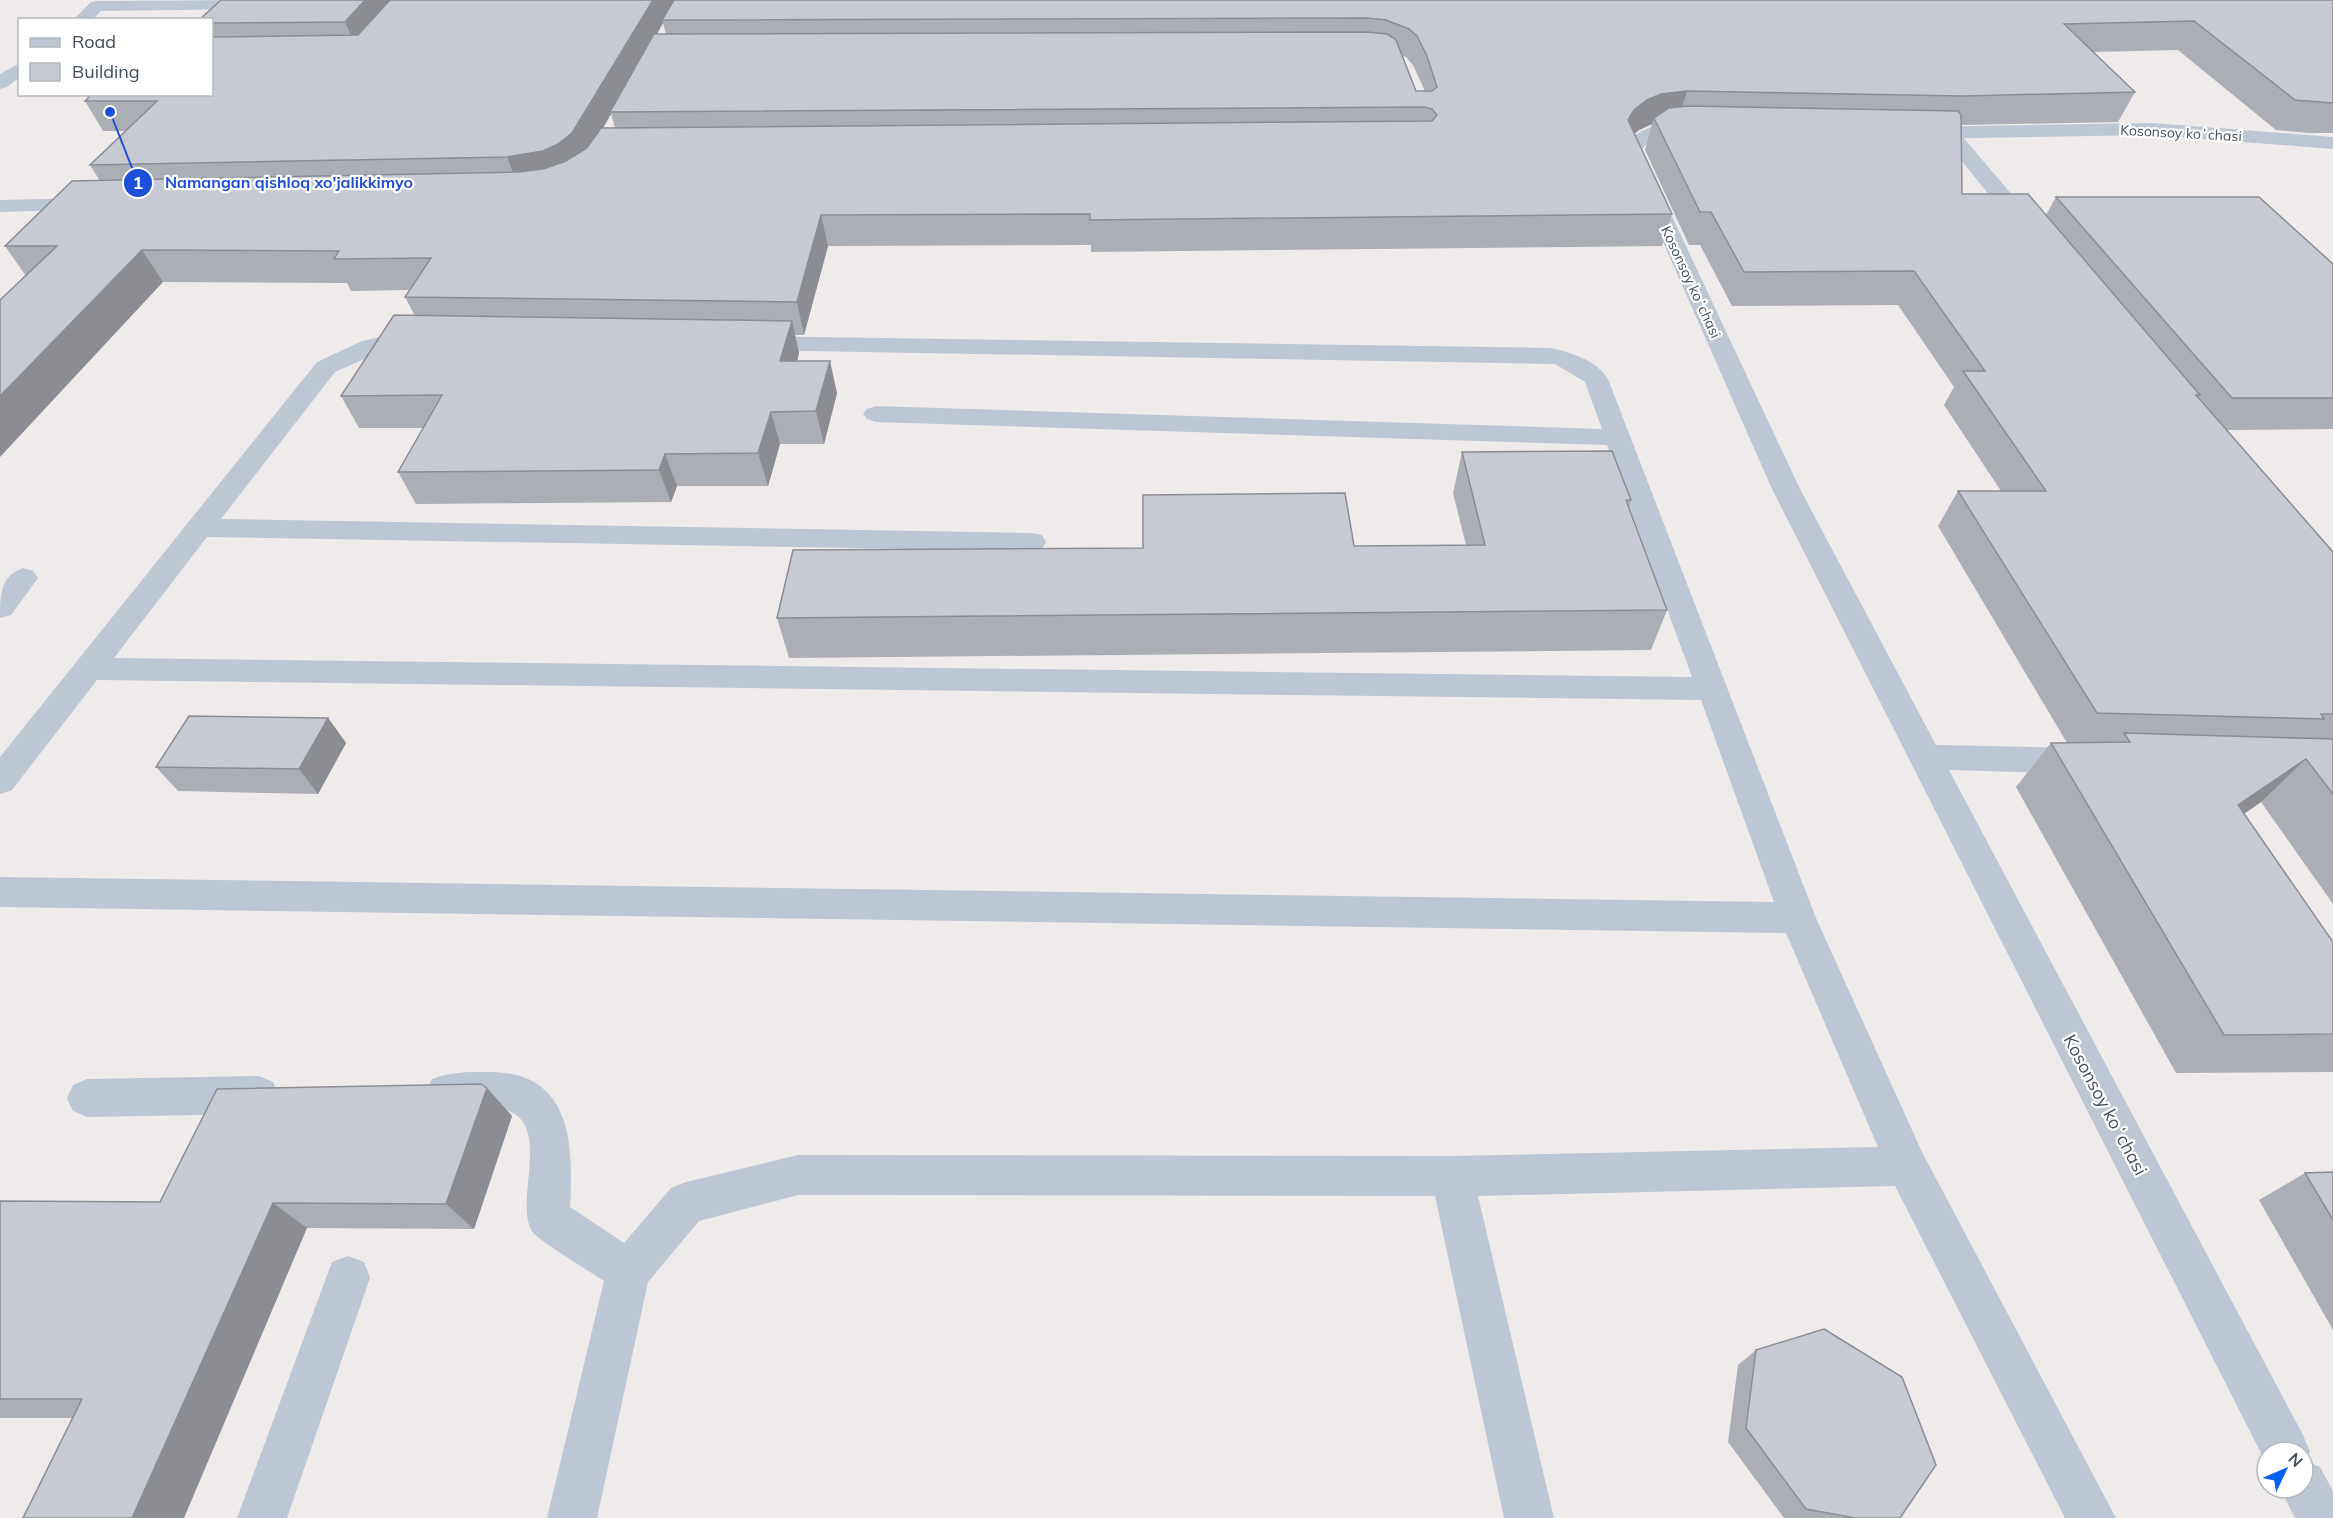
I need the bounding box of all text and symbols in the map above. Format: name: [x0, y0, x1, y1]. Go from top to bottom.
legend: [18, 18, 213, 96]
text: Road: [72, 30, 116, 53]
text: Building: [72, 60, 140, 83]
street label: Kosonsoy koʻchasi: [2120, 121, 2242, 145]
callout: Namangan qishloq xo'jalikkimyo: [123, 166, 425, 200]
text: 1: [133, 171, 143, 194]
text: Namangan qishloq xo'jalikkimyo: [165, 172, 413, 192]
street label: Kosonsoy koʻchasi: [1657, 223, 1725, 341]
street label: Kosonsoy koʻchasi: [2059, 1030, 2152, 1179]
north arrow: [2255, 1440, 2315, 1500]
text: N: [2284, 1448, 2307, 1471]

